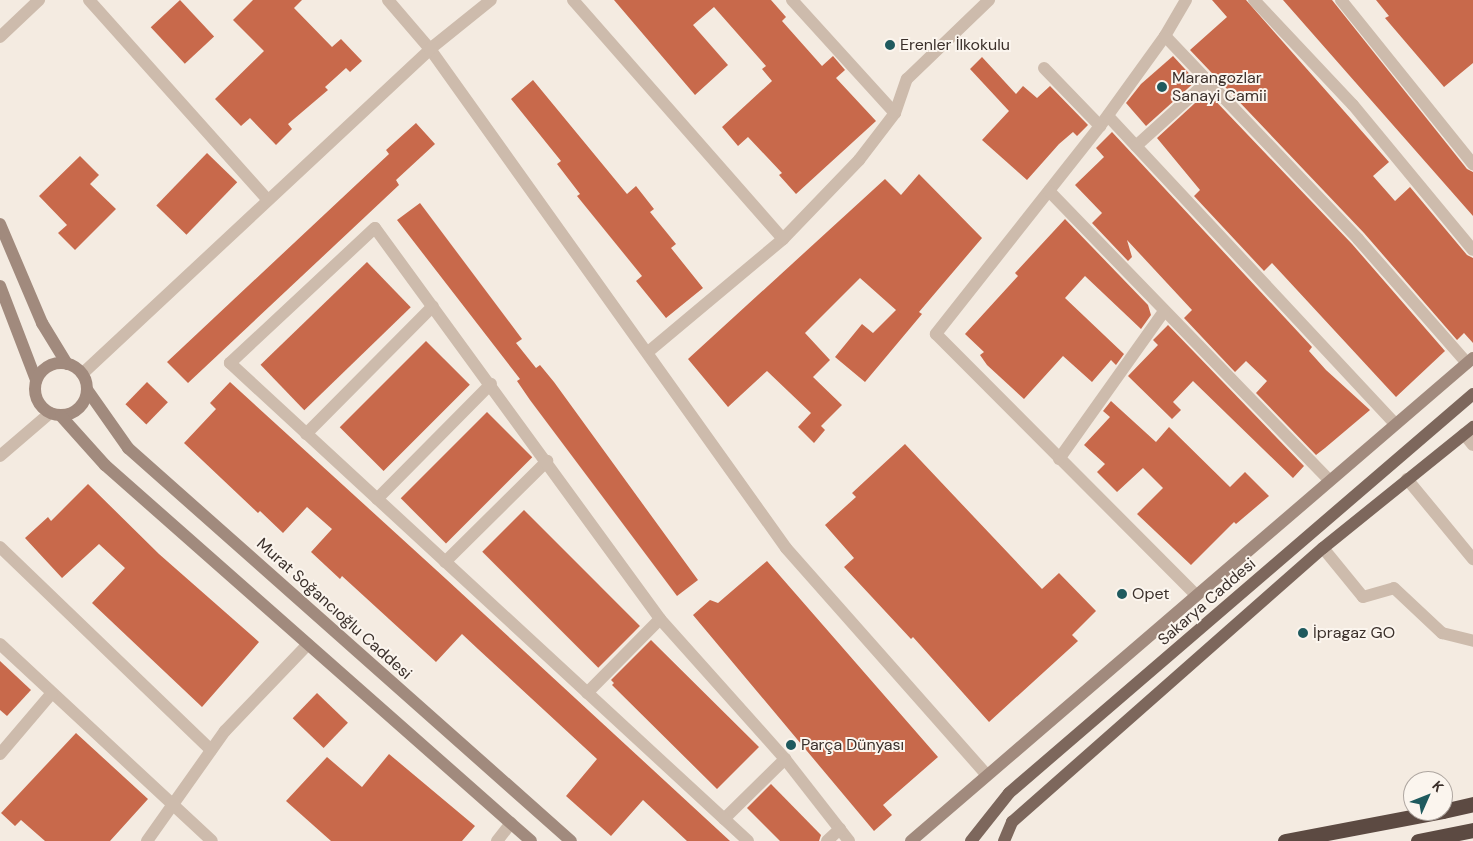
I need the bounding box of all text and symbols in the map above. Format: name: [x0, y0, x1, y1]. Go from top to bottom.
place label: Erenler İlkokulu: [900, 35, 1010, 55]
marker: Erenler İlkokulu: [884, 39, 896, 51]
place label: Marangozlar Sanayi Camii: [1172, 68, 1267, 106]
marker: Marangozlar Sanayi Camii: [1156, 81, 1168, 93]
street label: Murat Soğancıoğlu Caddesi: [253, 534, 415, 684]
street label: Sakarya Caddesi: [1154, 554, 1260, 650]
place label: Opet: [1132, 584, 1169, 604]
marker: Opet: [1116, 588, 1128, 600]
place label: İpragaz GO: [1313, 623, 1395, 643]
marker: İpragaz GO: [1297, 627, 1309, 639]
place label: Parça Dünyası: [801, 735, 904, 755]
marker: Parça Dünyası: [785, 739, 797, 751]
north arrow: [1403, 771, 1453, 821]
text: K: [1428, 777, 1448, 796]

